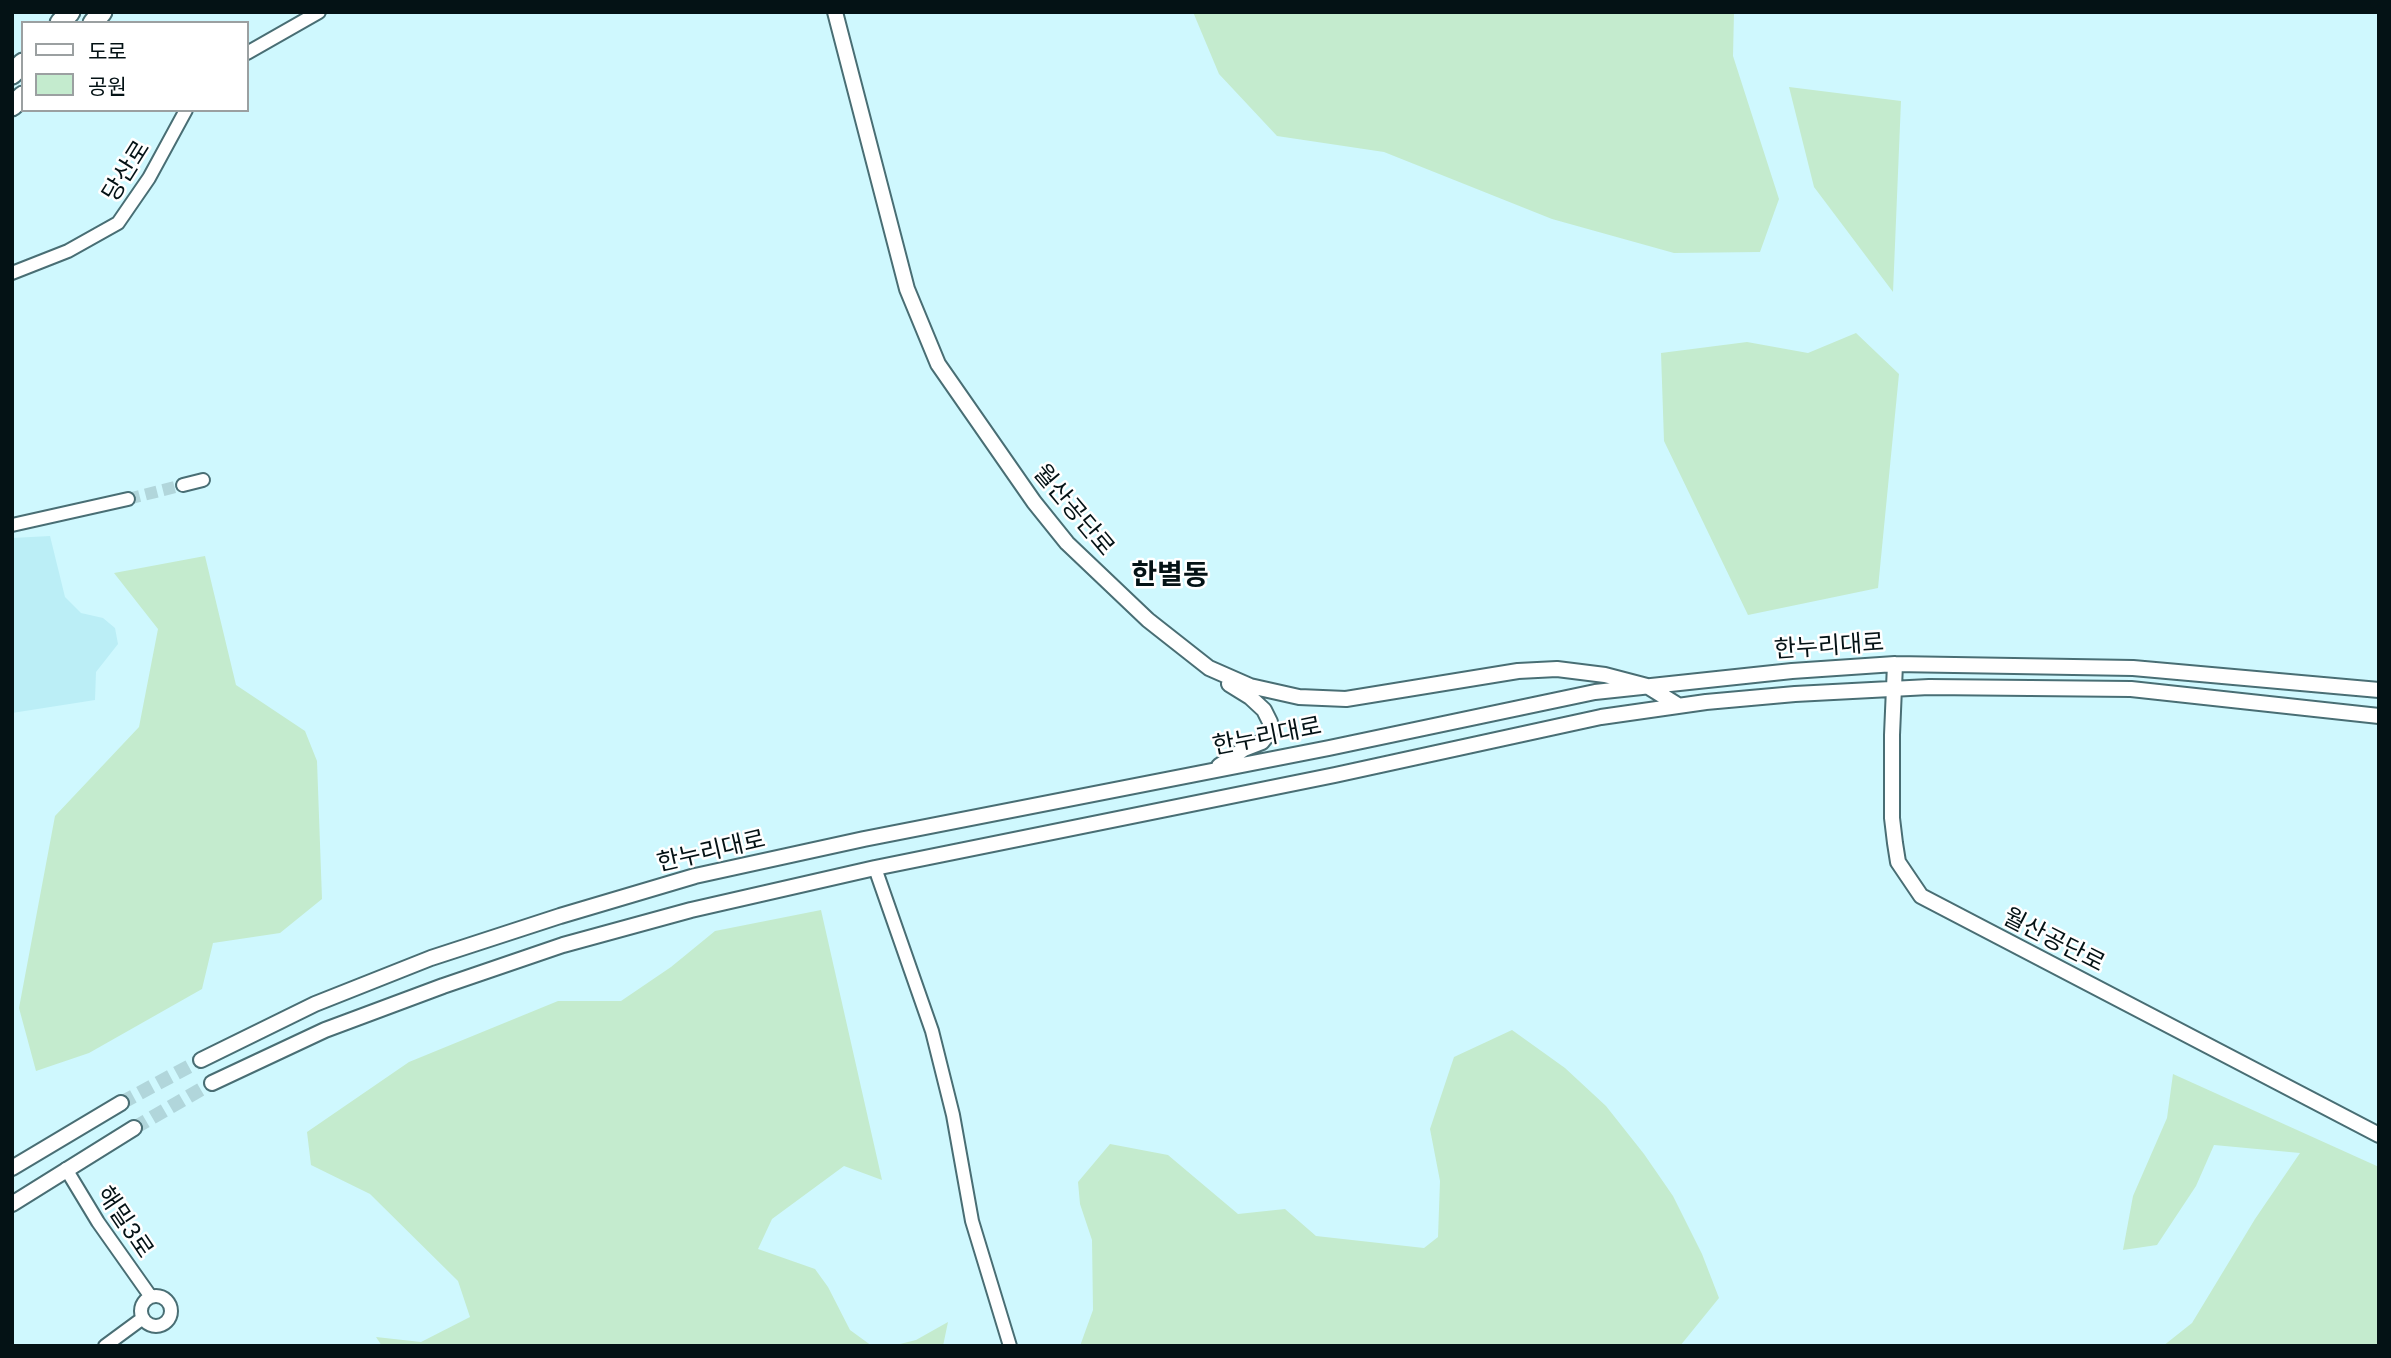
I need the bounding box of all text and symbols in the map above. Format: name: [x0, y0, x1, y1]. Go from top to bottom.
legend: [21, 21, 248, 112]
text: 도로: [88, 38, 127, 63]
text: 공원: [88, 73, 127, 98]
street label: 당산로: [96, 135, 156, 207]
street label: 월산공단로: [1027, 458, 1121, 562]
district label: 한별동: [1131, 558, 1209, 592]
street label: 한누리대로: [1773, 628, 1885, 664]
street label: 한누리대로: [1210, 711, 1324, 761]
street label: 한누리대로: [654, 825, 768, 877]
street label: 월산공단로: [1998, 902, 2110, 978]
street label: 해밀3로: [91, 1181, 159, 1263]

